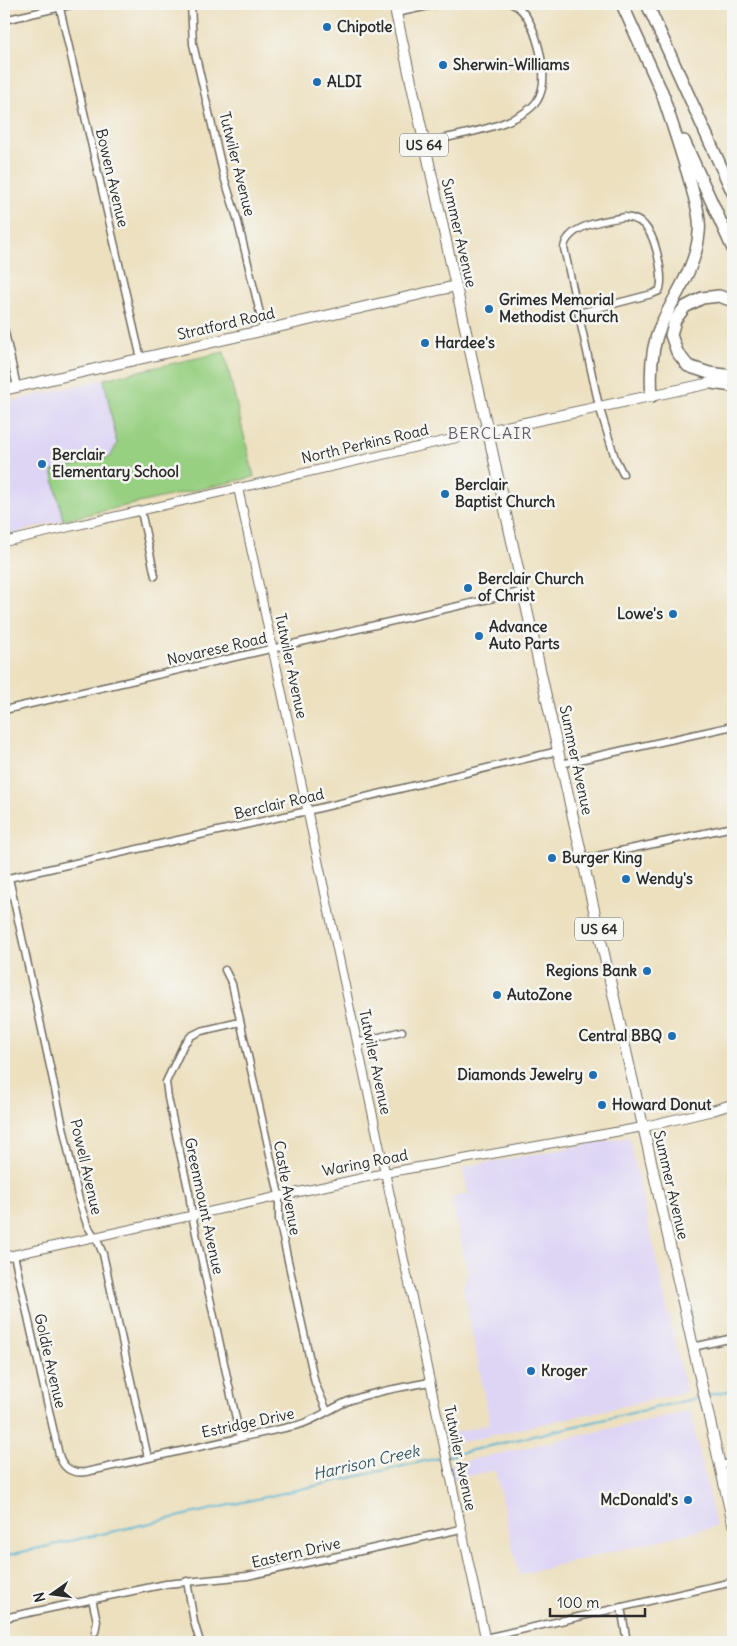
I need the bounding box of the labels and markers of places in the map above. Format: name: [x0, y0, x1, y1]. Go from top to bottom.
place label: Chipotle: [337, 17, 392, 37]
marker: Chipotle: [321, 21, 333, 33]
place label: Sherwin-Williams: [453, 55, 570, 74]
marker: Sherwin-Williams: [437, 59, 449, 71]
place label: ALDI: [327, 72, 362, 91]
marker: ALDI: [311, 76, 323, 88]
place label: Grimes Memorial Methodist Church: [499, 290, 619, 326]
marker: Grimes Memorial Methodist Church: [483, 303, 495, 315]
place label: Hardee's: [435, 333, 495, 352]
marker: Hardee's: [419, 337, 431, 349]
place label: Berclair Elementary School: [52, 445, 179, 482]
marker: Berclair Elementary School: [36, 458, 48, 470]
place label: Berclair Baptist Church: [455, 475, 556, 512]
marker: Berclair Baptist Church: [439, 488, 451, 500]
place label: Berclair Church of Christ: [478, 569, 584, 605]
marker: Berclair Church of Christ: [462, 582, 474, 594]
place label: Lowe's: [617, 604, 663, 623]
marker: Lowe's: [667, 608, 679, 620]
place label: Advance Auto Parts: [489, 617, 560, 653]
marker: Advance Auto Parts: [473, 630, 485, 642]
place label: Burger King: [562, 848, 642, 868]
marker: Burger King: [546, 852, 558, 864]
place label: Wendy's: [636, 869, 693, 889]
marker: Wendy's: [620, 873, 632, 885]
place label: Regions Bank: [546, 961, 637, 981]
marker: Regions Bank: [641, 965, 653, 977]
place label: AutoZone: [507, 985, 572, 1004]
marker: AutoZone: [491, 989, 503, 1001]
place label: Central BBQ: [578, 1026, 662, 1045]
marker: Central BBQ: [666, 1030, 678, 1042]
place label: Diamonds Jewelry: [457, 1065, 583, 1085]
marker: Diamonds Jewelry: [587, 1069, 599, 1081]
place label: Howard Donut: [612, 1095, 712, 1114]
marker: Howard Donut: [596, 1099, 608, 1111]
place label: Kroger: [541, 1361, 588, 1381]
marker: Kroger: [525, 1365, 537, 1377]
place label: McDonald's: [600, 1490, 678, 1509]
marker: McDonald's: [682, 1494, 694, 1506]

